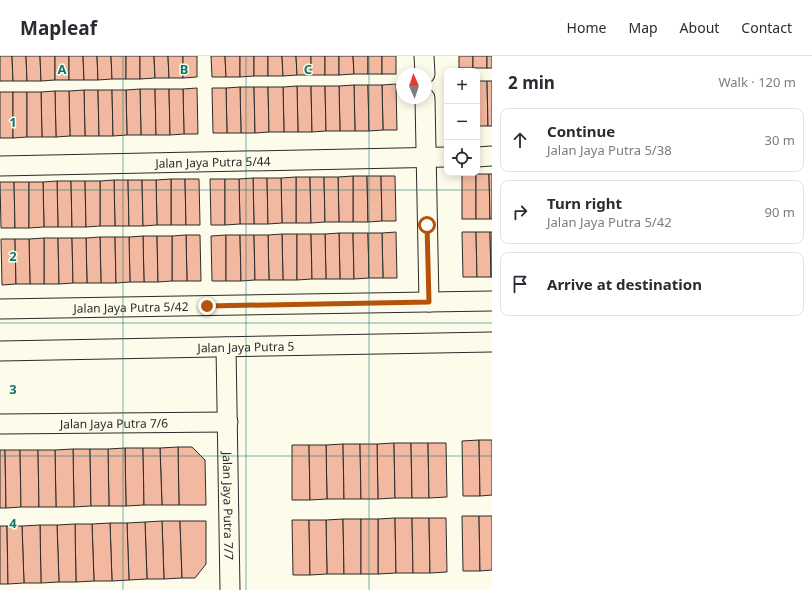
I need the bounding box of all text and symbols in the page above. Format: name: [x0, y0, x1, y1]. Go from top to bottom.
text: Mapleaf: [20, 15, 97, 41]
text: Home: [567, 18, 606, 37]
text: Map: [628, 18, 658, 37]
text: About: [680, 18, 719, 37]
text: Contact: [741, 18, 792, 37]
text: A: [58, 60, 67, 78]
text: B: [180, 60, 188, 78]
text: C: [304, 60, 312, 78]
north arrow: [396, 68, 432, 104]
map controls: [444, 68, 480, 176]
button: +: [444, 68, 480, 104]
text: 2 min: [508, 71, 555, 94]
text: Walk · 120 m: [718, 73, 796, 91]
button: −: [444, 104, 480, 140]
text: 1: [9, 113, 17, 131]
text: Continue: [547, 121, 615, 141]
icon: ahead: [509, 129, 531, 151]
text: 30 m: [765, 131, 795, 149]
button: locate: [444, 140, 480, 176]
text: Jalan Jaya Putra 5/38: [547, 141, 672, 159]
street label: Jalan Jaya Putra 5/44: [154, 152, 271, 171]
text: Turn right: [547, 193, 622, 213]
icon: right: [509, 201, 531, 223]
text: 90 m: [765, 203, 795, 221]
text: Jalan Jaya Putra 5/42: [547, 213, 672, 231]
route start: [418, 216, 436, 234]
text: 2: [9, 247, 17, 265]
icon: arrive: [509, 273, 531, 295]
text: Arrive at destination: [547, 274, 702, 294]
street label: Jalan Jaya Putra 5/42: [72, 297, 189, 316]
route end: [198, 297, 216, 315]
street label: Jalan Jaya Putra 5: [196, 337, 295, 356]
text: 3: [9, 380, 17, 398]
street label: Jalan Jaya Putra 7/6: [59, 414, 168, 432]
street label: Jalan Jaya Putra 7/7: [219, 451, 238, 560]
text: 4: [9, 514, 17, 532]

